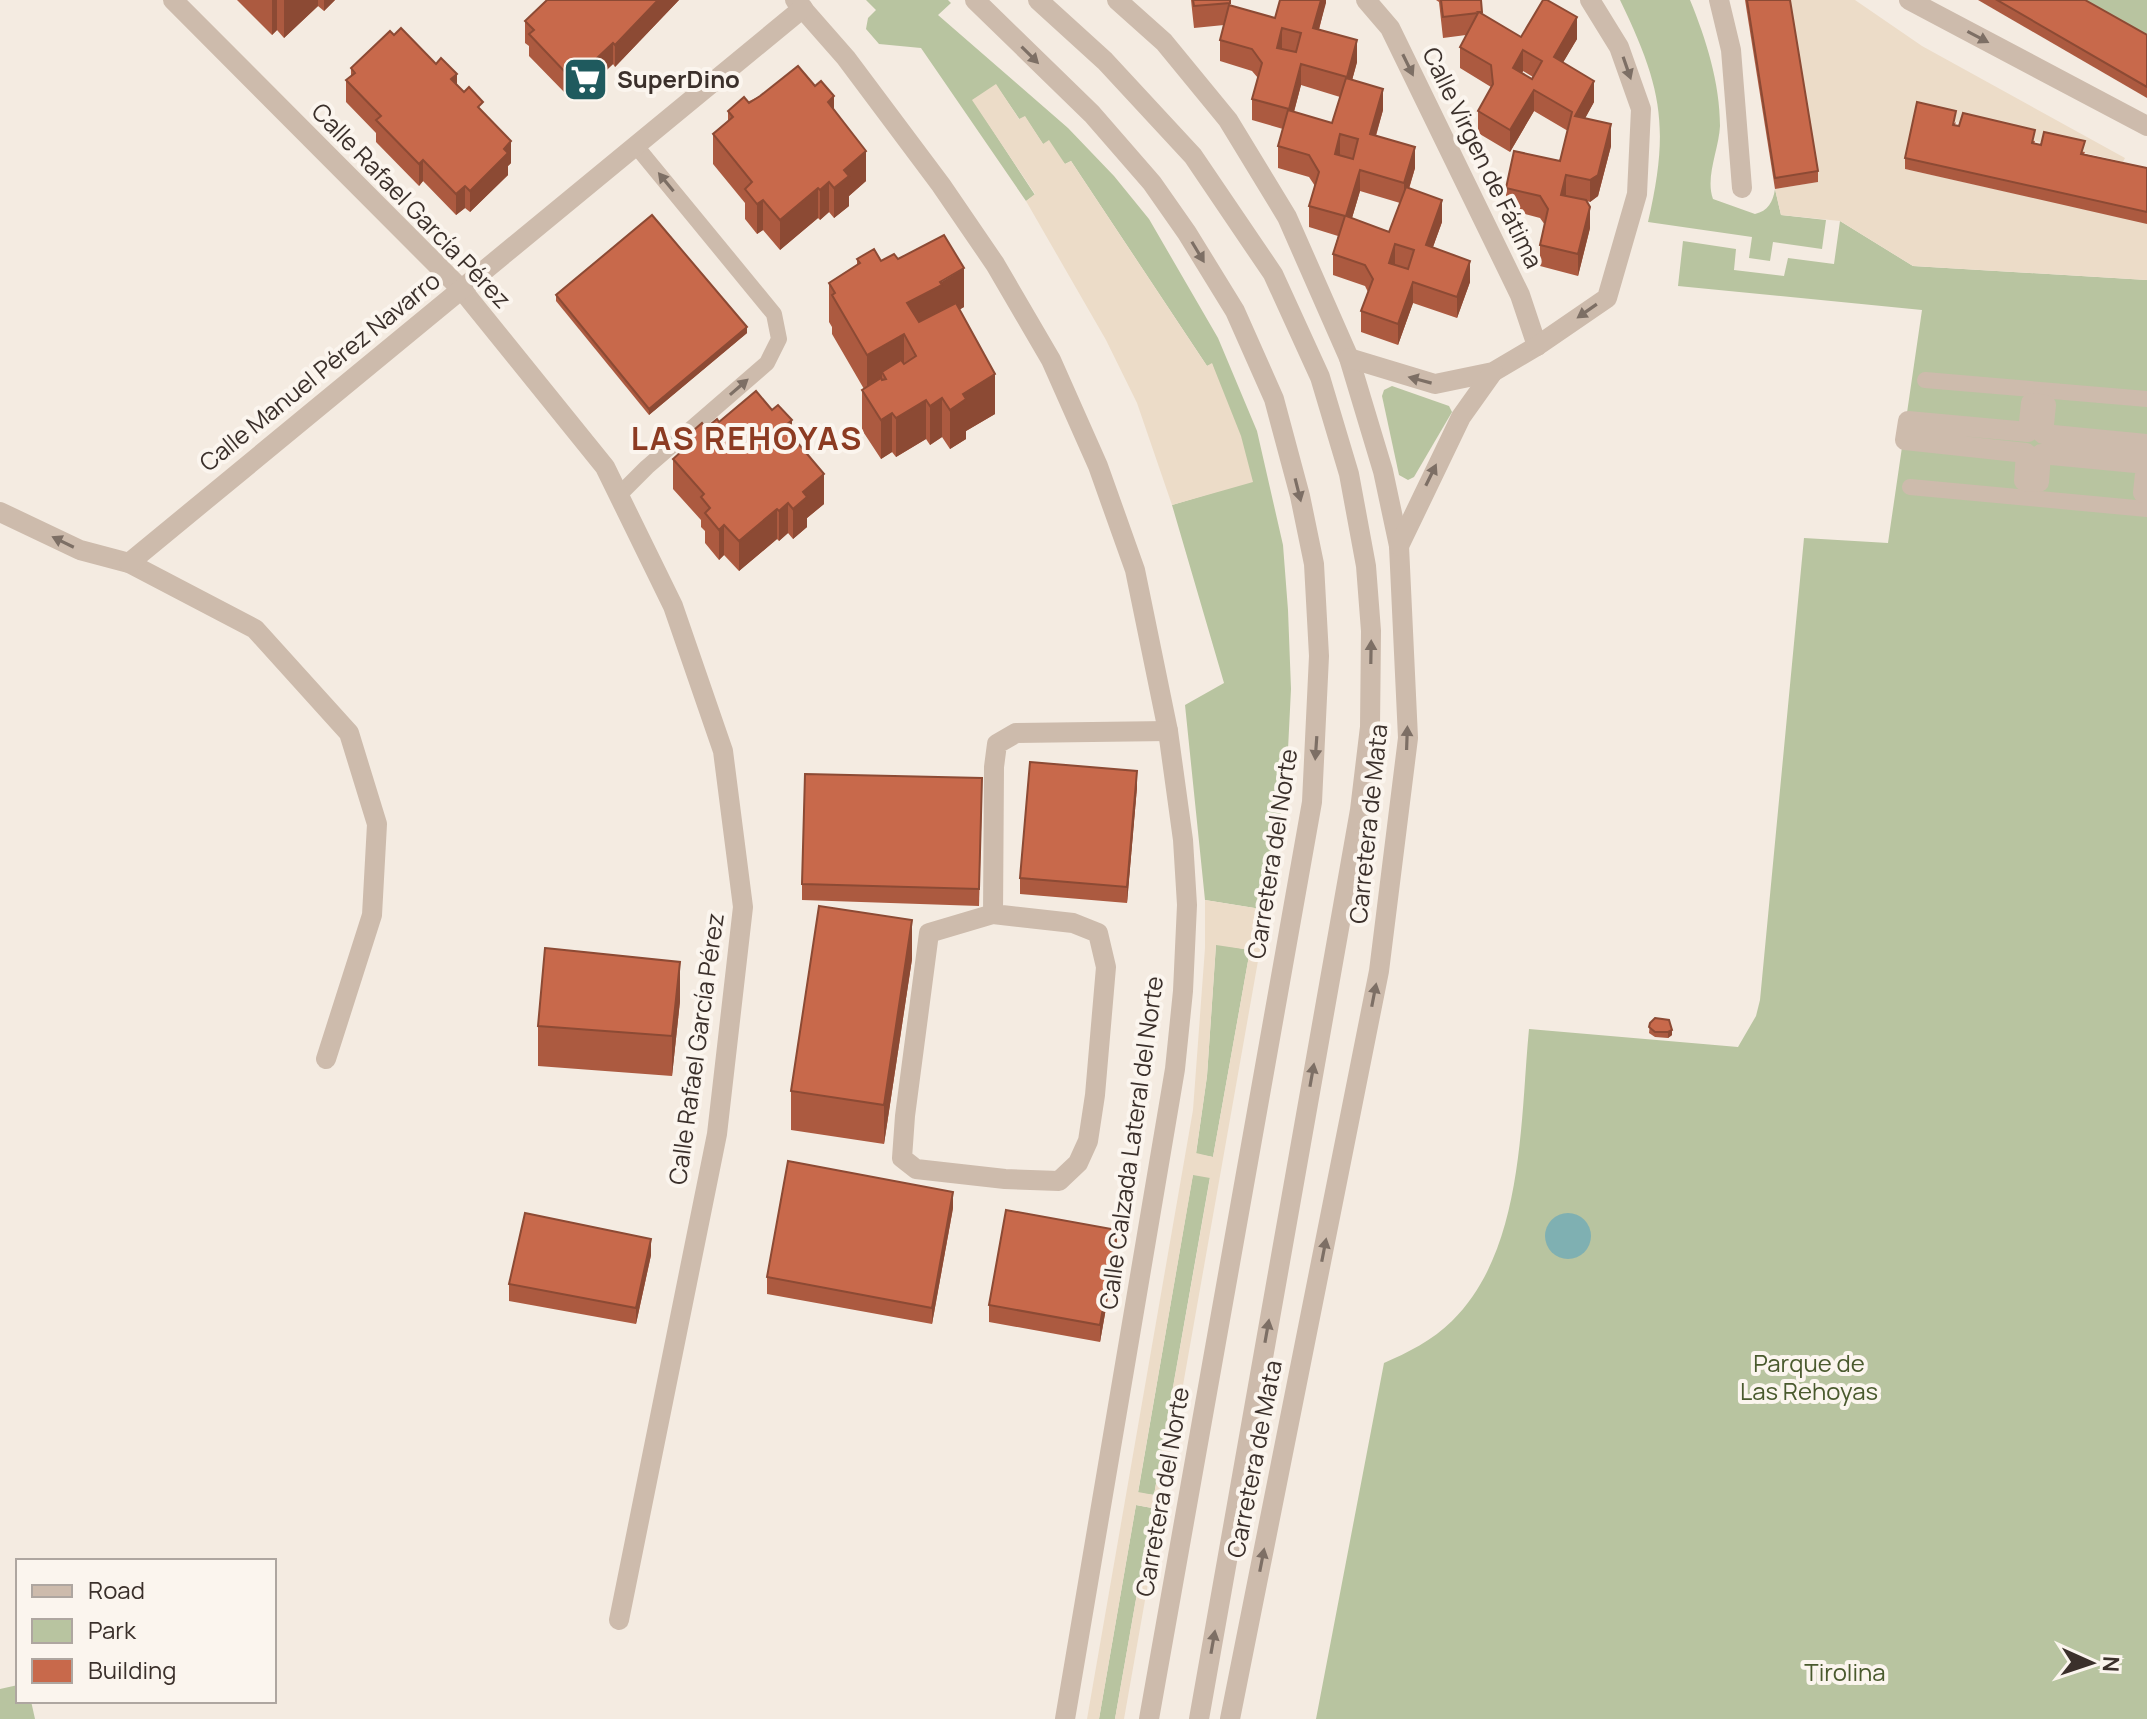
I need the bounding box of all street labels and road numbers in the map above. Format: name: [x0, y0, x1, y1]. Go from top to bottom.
street label: Calle Virgen de Fátima: [1415, 41, 1551, 273]
street label: Calle Rafael García Pérez: [305, 95, 519, 315]
street label: Calle Manuel Pérez Navarro: [192, 263, 446, 478]
street label: Carretera de Mata: [1341, 722, 1394, 925]
street label: Carretera del Norte: [1239, 746, 1304, 961]
street label: Calle Rafael García Pérez: [660, 911, 731, 1187]
street label: Calle Calzada Lateral del Norte: [1091, 974, 1170, 1311]
street label: Carretera de Mata: [1218, 1357, 1289, 1560]
street label: Carretera del Norte: [1127, 1384, 1196, 1599]

